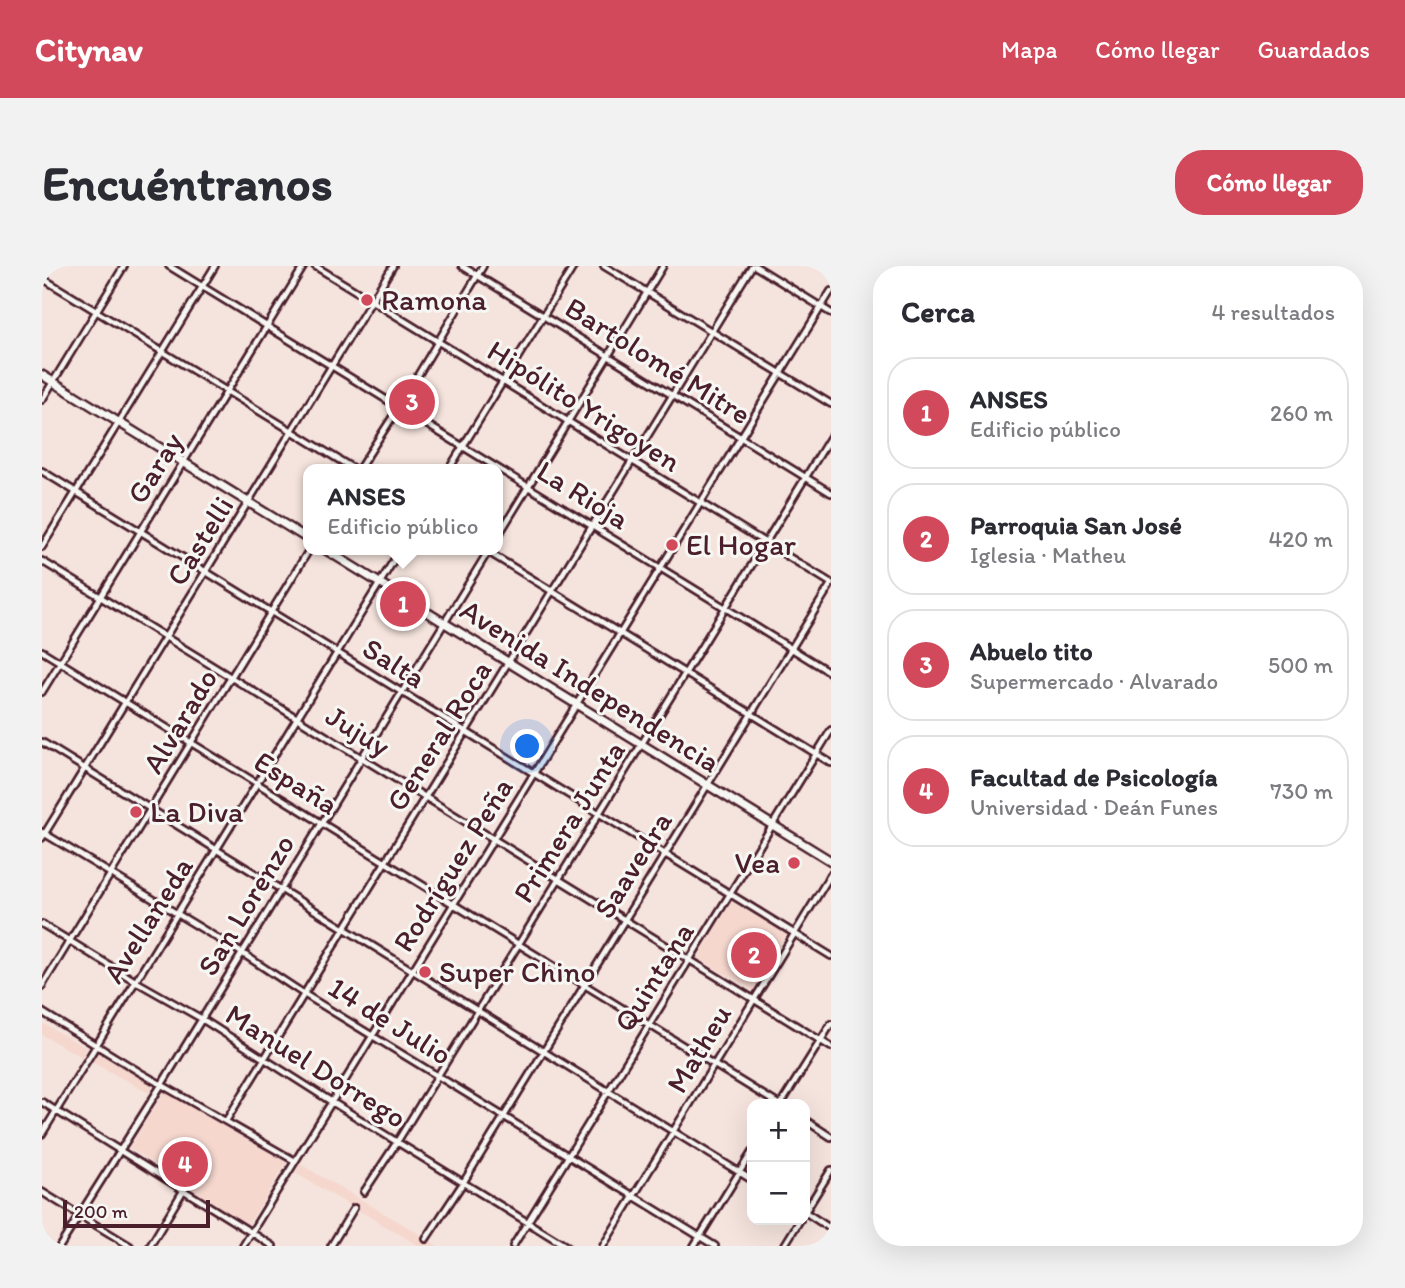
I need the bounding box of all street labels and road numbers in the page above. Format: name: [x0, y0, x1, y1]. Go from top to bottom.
street label: Bartolomé Mitre: [559, 289, 758, 432]
street label: Hipólito Yrigoyen: [481, 331, 688, 480]
street label: Garay: [118, 425, 191, 510]
street label: La Rioja: [530, 452, 637, 538]
street label: Castelli: [158, 489, 241, 592]
street label: Avenida Independencia: [454, 591, 727, 781]
street label: Salta: [356, 629, 433, 696]
street label: General Roca: [378, 653, 500, 818]
street label: Alvarado: [134, 662, 225, 780]
street label: Jujuy: [319, 697, 397, 765]
street label: Primera Junta: [504, 734, 633, 909]
street label: España: [247, 742, 345, 823]
street label: Rodríguez Peña: [384, 771, 521, 958]
street label: Saavedra: [585, 804, 680, 925]
street label: San Lorenzo: [189, 827, 302, 982]
street label: Avellaneda: [94, 849, 201, 990]
street label: Quintana: [605, 915, 702, 1038]
street label: 14 de Julio: [322, 968, 459, 1073]
street label: Manuel Dorrego: [219, 995, 413, 1136]
street label: Matheu: [658, 998, 739, 1100]

